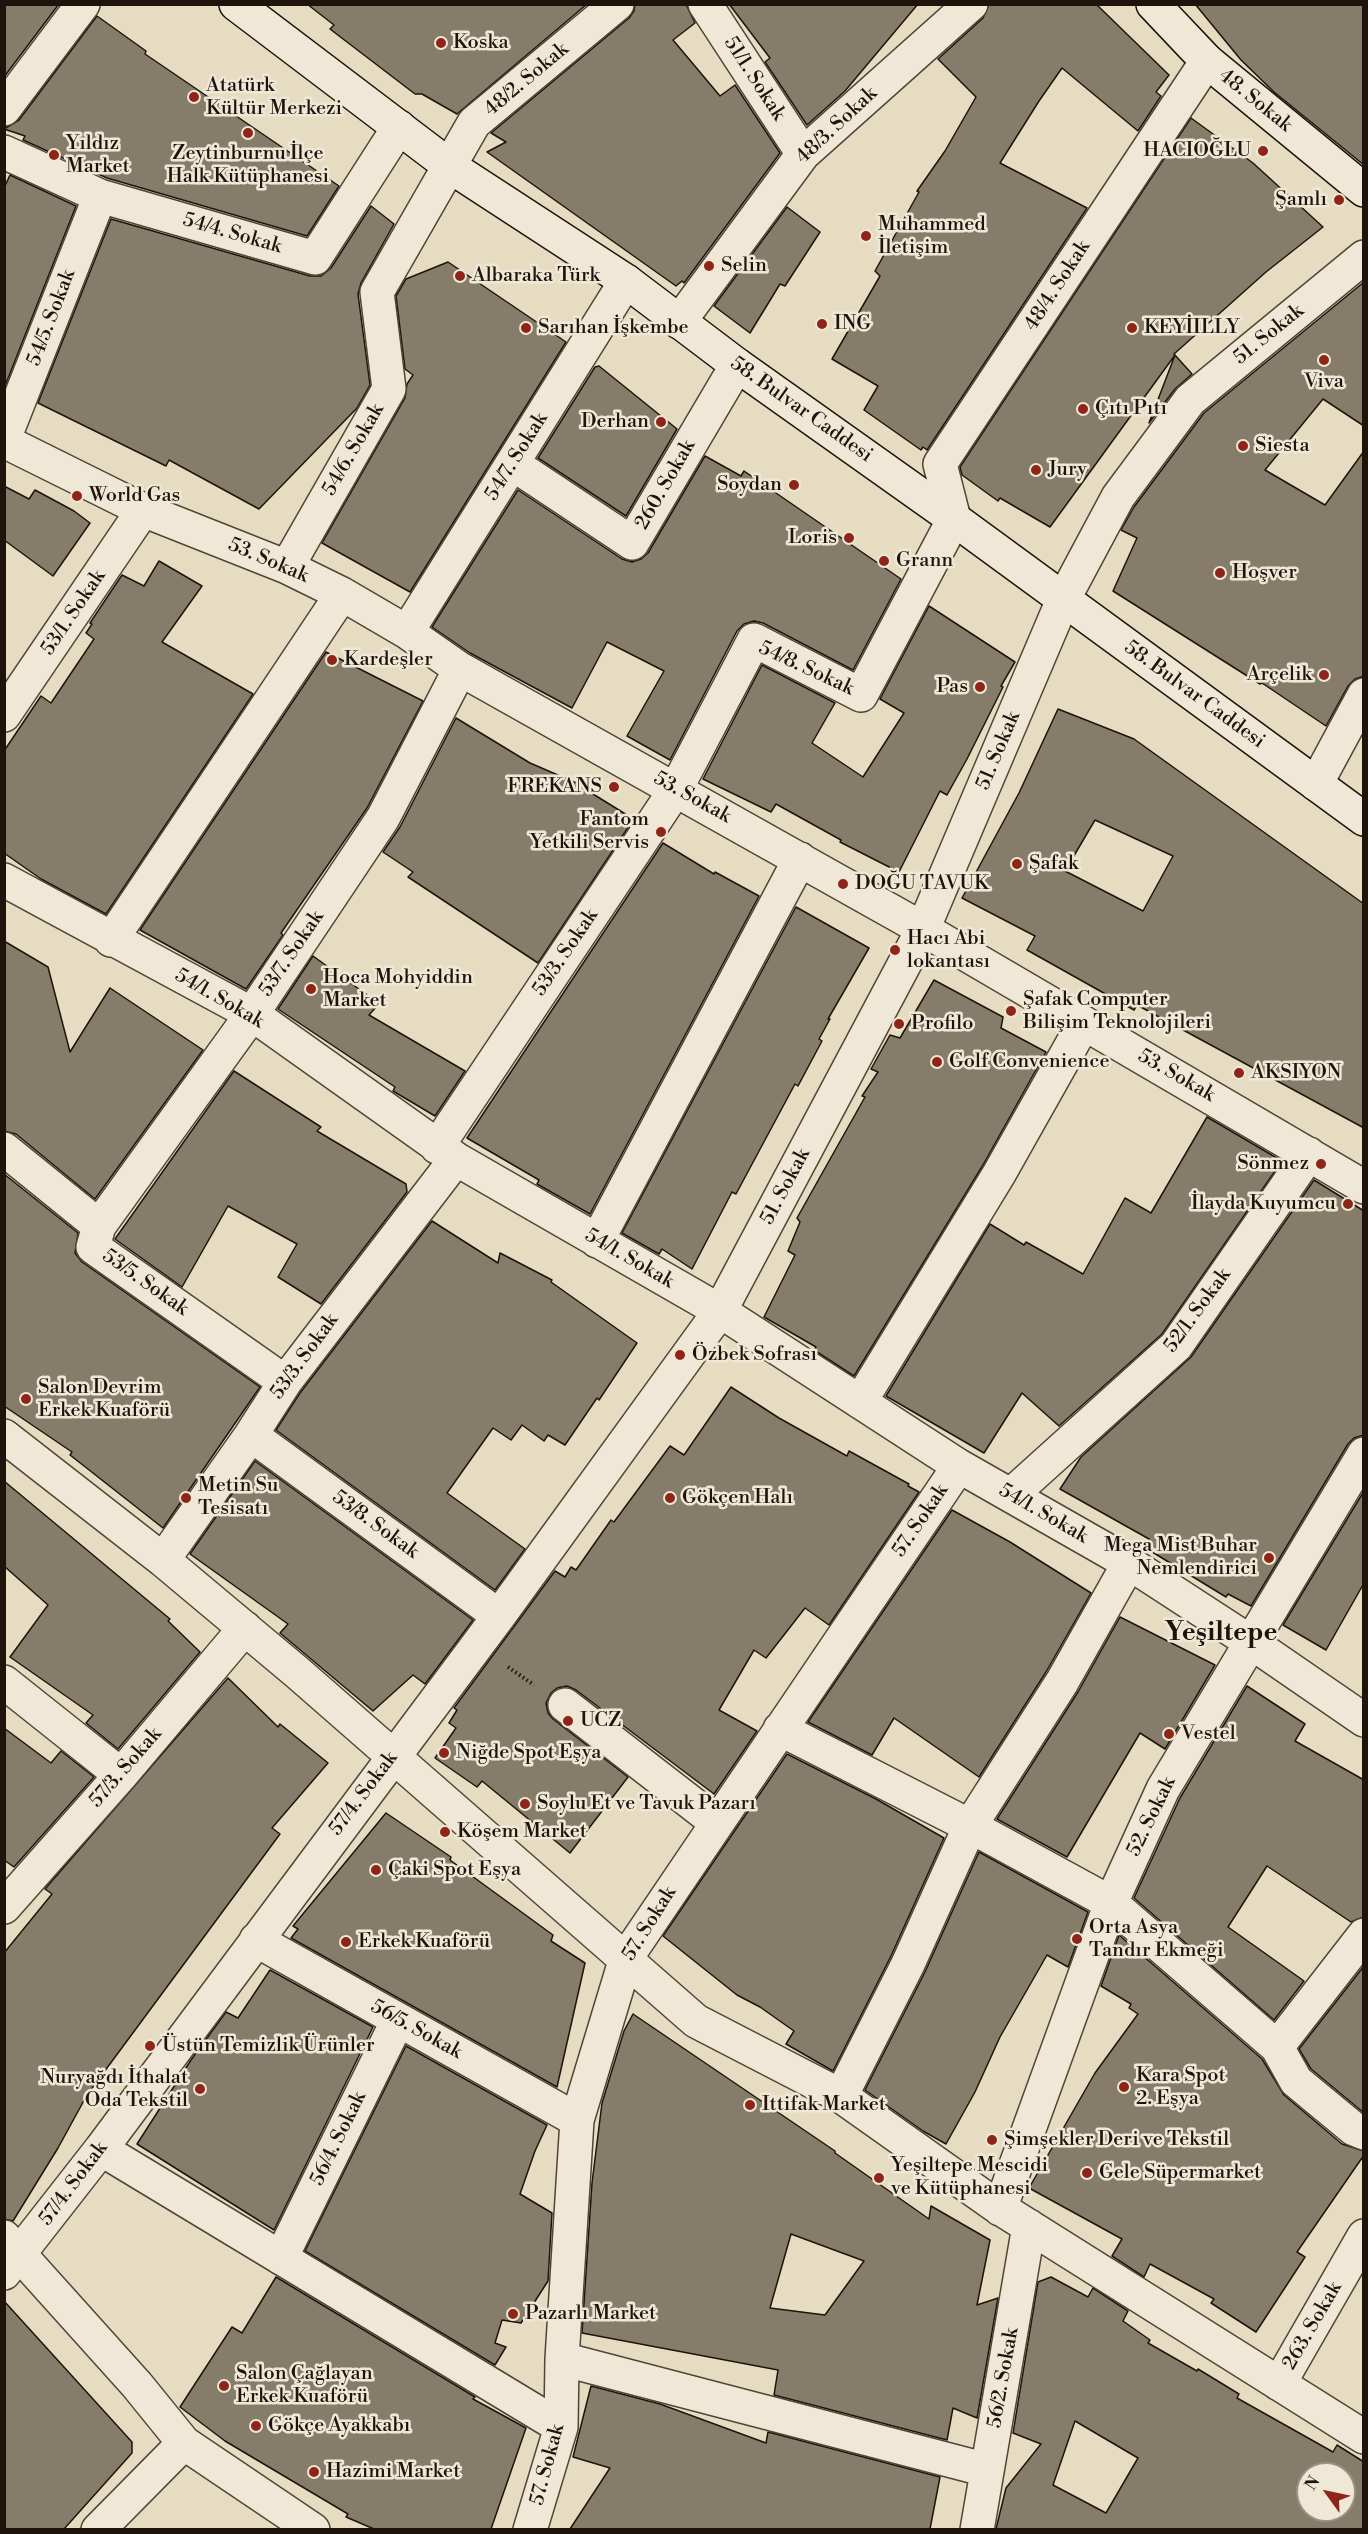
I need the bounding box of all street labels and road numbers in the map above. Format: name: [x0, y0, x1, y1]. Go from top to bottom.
street label: 51/1. Sokak: [718, 32, 790, 126]
street label: 48/2. Sokak: [480, 38, 574, 122]
street label: 48. Sokak: [1214, 64, 1296, 138]
street label: 48/3. Sokak: [792, 82, 882, 170]
street label: 54/4. Sokak: [180, 208, 284, 260]
street label: 48/4. Sokak: [1020, 236, 1096, 336]
street label: 54/5. Sokak: [23, 266, 81, 370]
street label: 51. Sokak: [1229, 300, 1309, 370]
street label: 58. Bulvar Caddesi: [725, 352, 877, 468]
street label: 54/6. Sokak: [318, 400, 390, 500]
street label: 54/7. Sokak: [480, 408, 554, 506]
street label: 260. Sokak: [631, 436, 701, 534]
street label: 53. Sokak: [224, 533, 312, 589]
street label: 53/1. Sokak: [37, 566, 111, 660]
street label: 54/8. Sokak: [755, 636, 857, 702]
street label: 58. Bulvar Caddesi: [1119, 636, 1269, 754]
street label: 51. Sokak: [972, 708, 1026, 794]
street label: 53. Sokak: [649, 767, 735, 829]
street label: 53/3. Sokak: [528, 905, 604, 1001]
street label: 53/7. Sokak: [255, 907, 329, 1001]
street label: 54/1. Sokak: [170, 964, 268, 1034]
street label: 53. Sokak: [1133, 1044, 1219, 1108]
street label: 51. Sokak: [756, 1145, 816, 1229]
street label: 54/1. Sokak: [580, 1224, 678, 1294]
street label: 53/5. Sokak: [97, 1245, 193, 1321]
street label: 52/1. Sokak: [1159, 1264, 1237, 1358]
street label: 53/3. Sokak: [266, 1310, 344, 1404]
street label: 54/1. Sokak: [994, 1479, 1092, 1549]
street label: 57. Sokak: [888, 1480, 954, 1562]
street label: 53/8. Sokak: [327, 1486, 423, 1564]
street label: 57/3. Sokak: [85, 1723, 167, 1813]
street label: 57/4. Sokak: [325, 1747, 403, 1841]
street label: 52. Sokak: [1122, 1773, 1182, 1861]
street label: 57. Sokak: [618, 1883, 682, 1965]
street label: 56/5. Sokak: [366, 1995, 466, 2065]
street label: 56/4. Sokak: [306, 2088, 372, 2190]
street label: 57/4. Sokak: [35, 2137, 113, 2231]
street label: 263. Sokak: [1278, 2278, 1348, 2374]
street label: 56/2. Sokak: [983, 2326, 1025, 2430]
street label: 57. Sokak: [526, 2422, 570, 2508]

